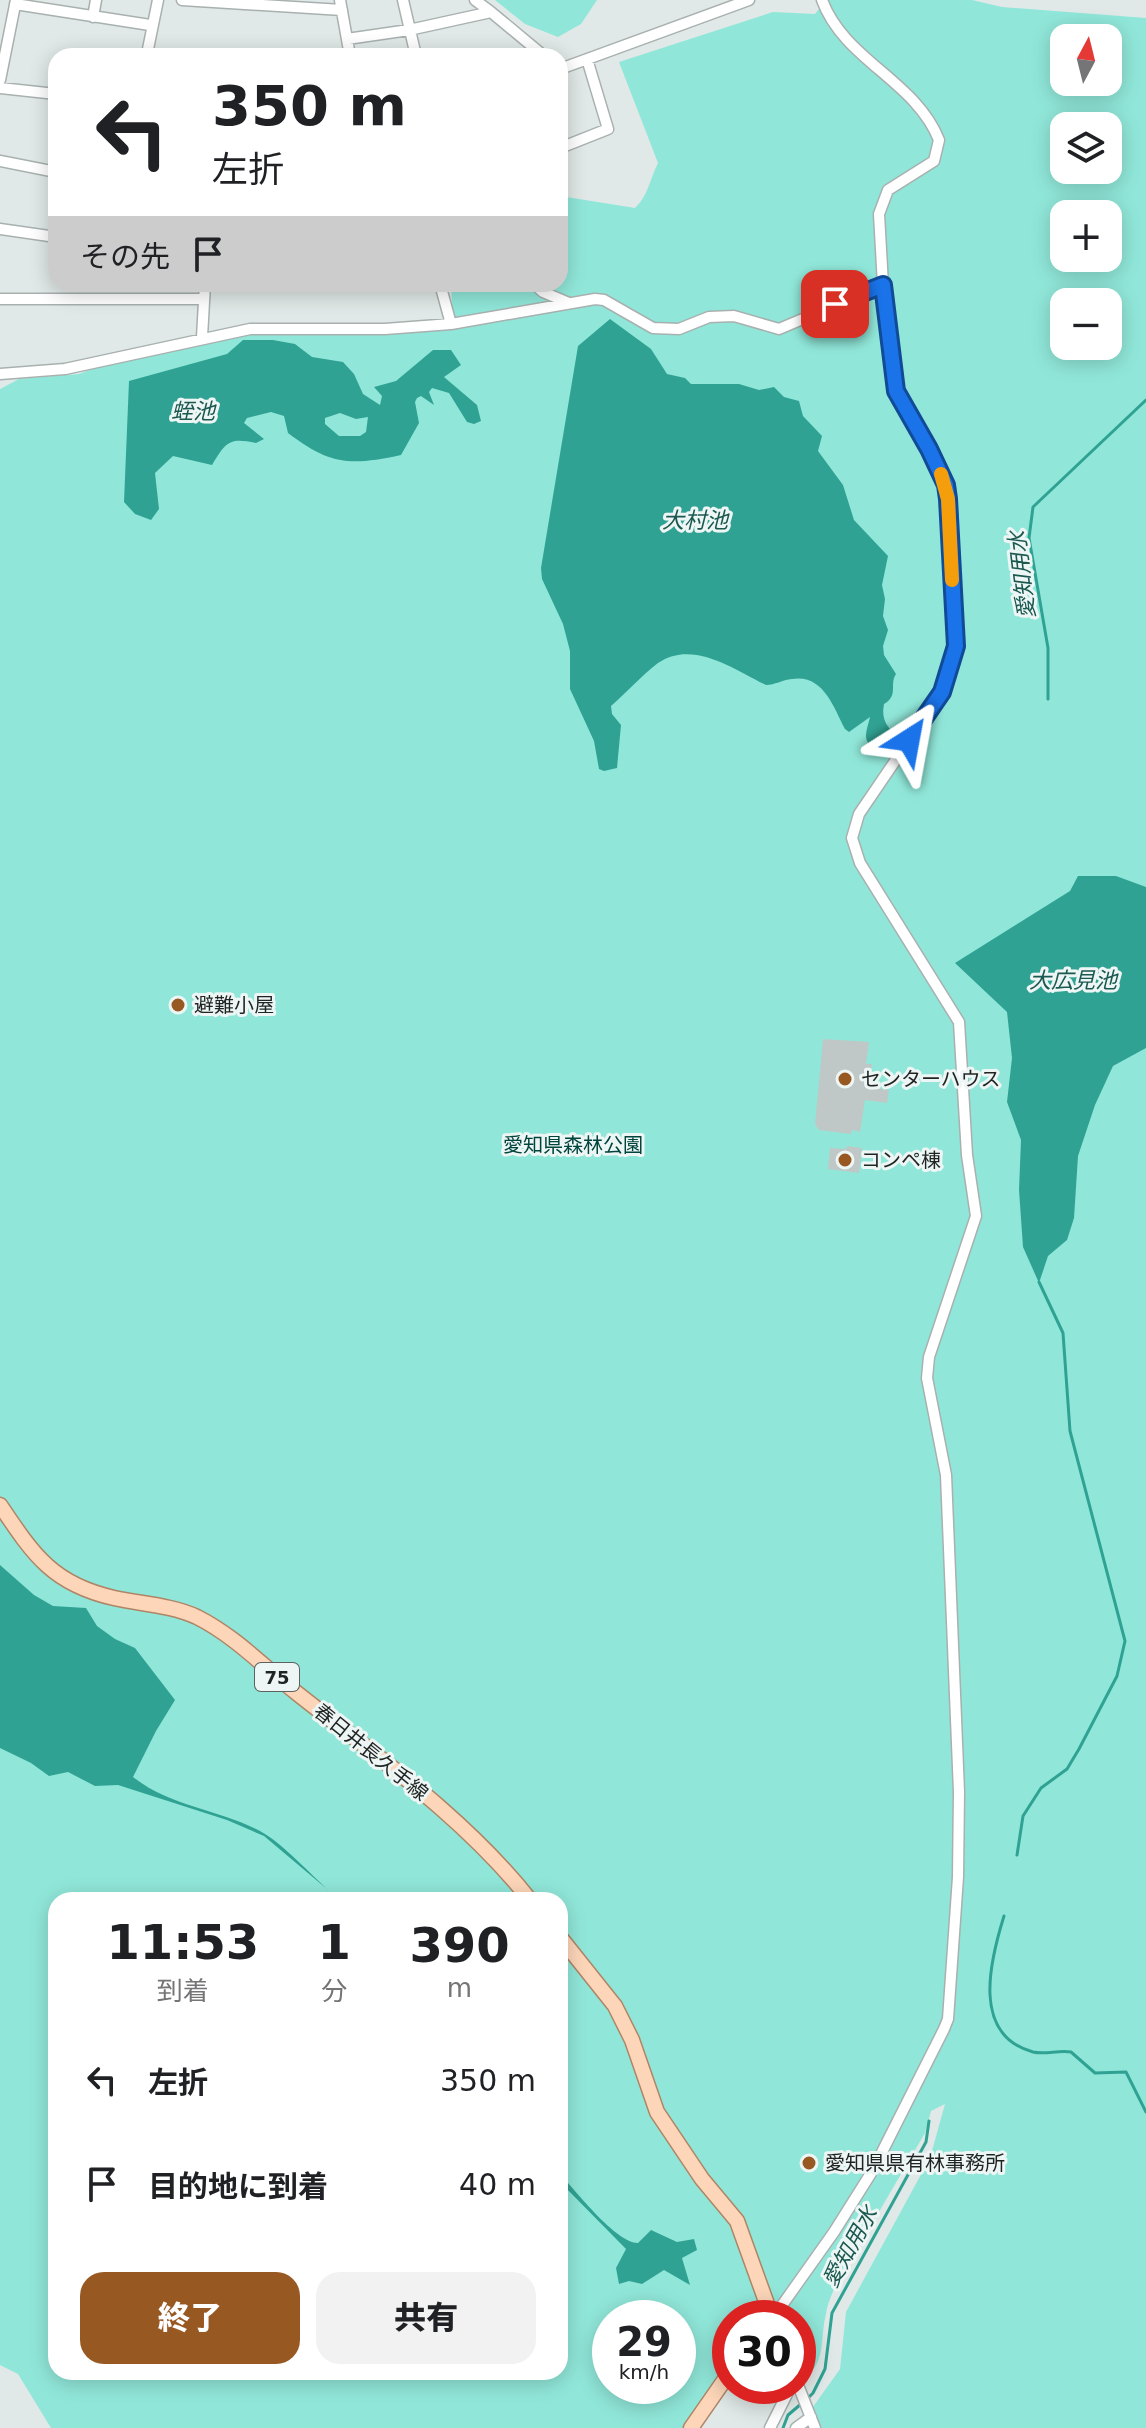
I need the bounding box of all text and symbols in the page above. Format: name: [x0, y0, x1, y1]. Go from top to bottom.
north arrow: [1050, 24, 1122, 96]
map controls: [1050, 24, 1122, 360]
text: 350 m: [212, 73, 407, 138]
icon: left: [80, 80, 184, 184]
button: layers: [1050, 112, 1122, 184]
text: 左折: [212, 149, 284, 190]
button: +: [1050, 200, 1122, 272]
icon: arrive: [186, 232, 230, 276]
text: その先: [80, 239, 170, 274]
pin: [801, 270, 869, 338]
icon: arrive: [813, 282, 857, 326]
button: −: [1050, 288, 1122, 360]
water label: 蛭池: [171, 399, 217, 424]
water label: 大村池: [662, 508, 730, 533]
water label: 愛知用水: [1004, 528, 1040, 620]
position arrow: [867, 698, 951, 782]
water label: 大広見池: [1029, 968, 1119, 993]
place label: 避難小屋: [194, 993, 274, 1017]
marker: 避難小屋: [169, 996, 187, 1014]
place label: センターハウス: [861, 1067, 1001, 1091]
marker: センターハウス: [836, 1070, 854, 1088]
park label: 愛知県森林公園: [503, 1133, 643, 1157]
place label: コンペ棟: [861, 1148, 941, 1172]
marker: コンペ棟: [836, 1151, 854, 1169]
road number: 75: [255, 1663, 299, 1691]
street label: 春日井長久手線: [309, 1699, 433, 1805]
text: 11:53: [106, 1914, 259, 1970]
text: 1: [318, 1914, 351, 1970]
text: 390: [409, 1917, 510, 1973]
text: m: [447, 1973, 472, 2003]
text: 到着: [157, 1976, 209, 2006]
text: 分: [321, 1976, 347, 2006]
icon: left: [80, 2058, 124, 2102]
text: 350 m: [440, 2063, 536, 2098]
text: 左折: [148, 2065, 208, 2100]
place label: 愛知県県有林事務所: [825, 2151, 1005, 2175]
marker: 愛知県県有林事務所: [800, 2154, 818, 2172]
icon: arrive: [80, 2162, 124, 2206]
text: 40 m: [459, 2167, 536, 2202]
text: 目的地に到着: [148, 2169, 328, 2204]
water label: 愛知用水: [818, 2201, 883, 2292]
button: 終了: [80, 2272, 300, 2364]
button: 共有: [316, 2272, 536, 2364]
speed limit sign: 30: [712, 2300, 816, 2404]
text: 29: [616, 2319, 672, 2365]
text: km/h: [619, 2360, 669, 2384]

